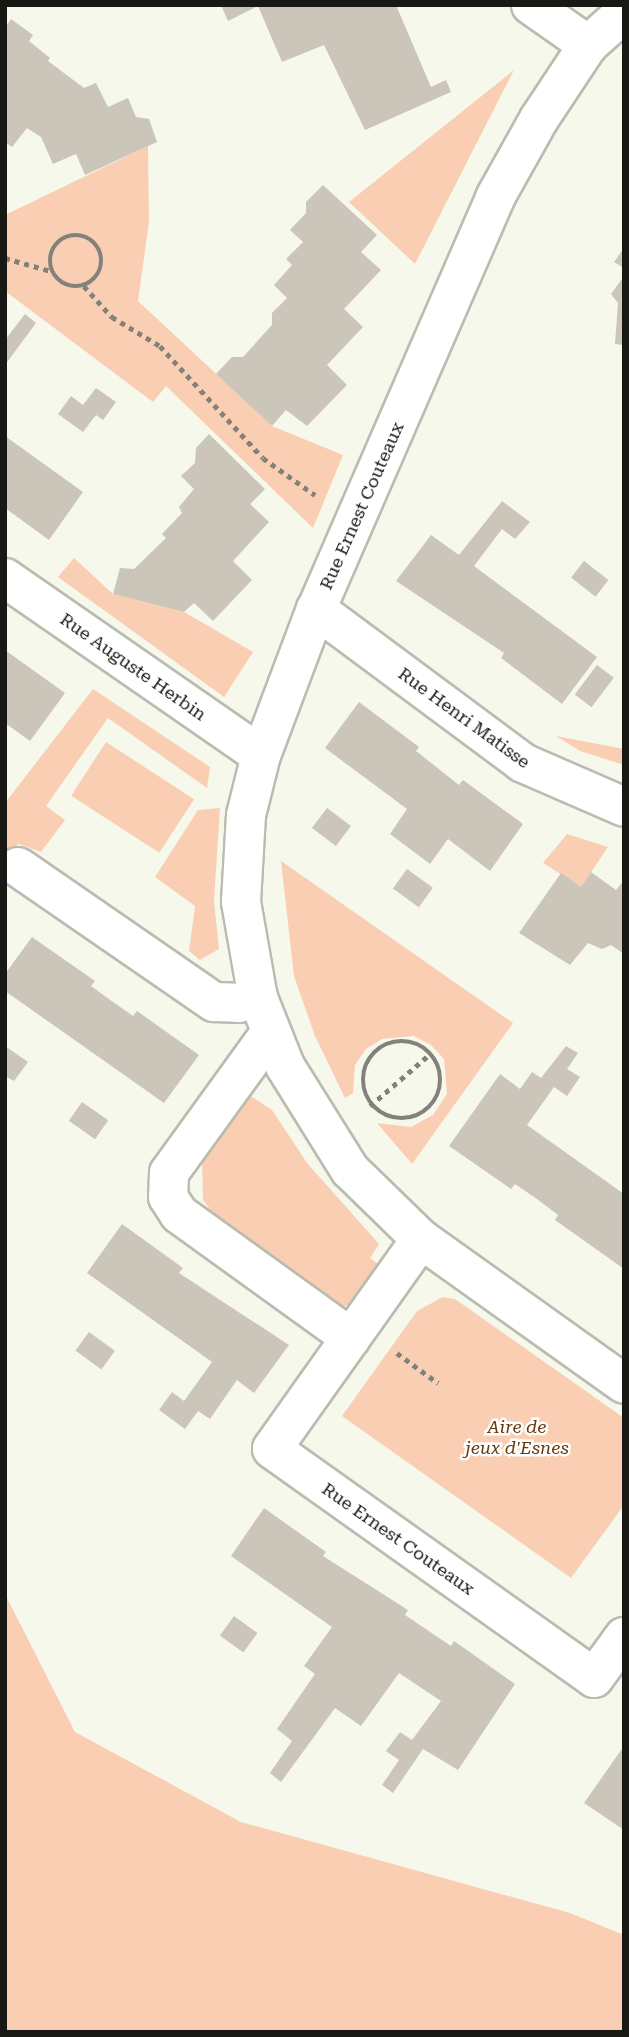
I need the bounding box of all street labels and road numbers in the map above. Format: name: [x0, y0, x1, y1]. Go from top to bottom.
street label: Rue Ernest Couteaux: [315, 419, 409, 593]
street label: Rue Auguste Herbin: [56, 608, 210, 726]
street label: Rue Henri Matisse: [394, 663, 534, 773]
street label: Rue Ernest Couteaux: [318, 1478, 478, 1600]

